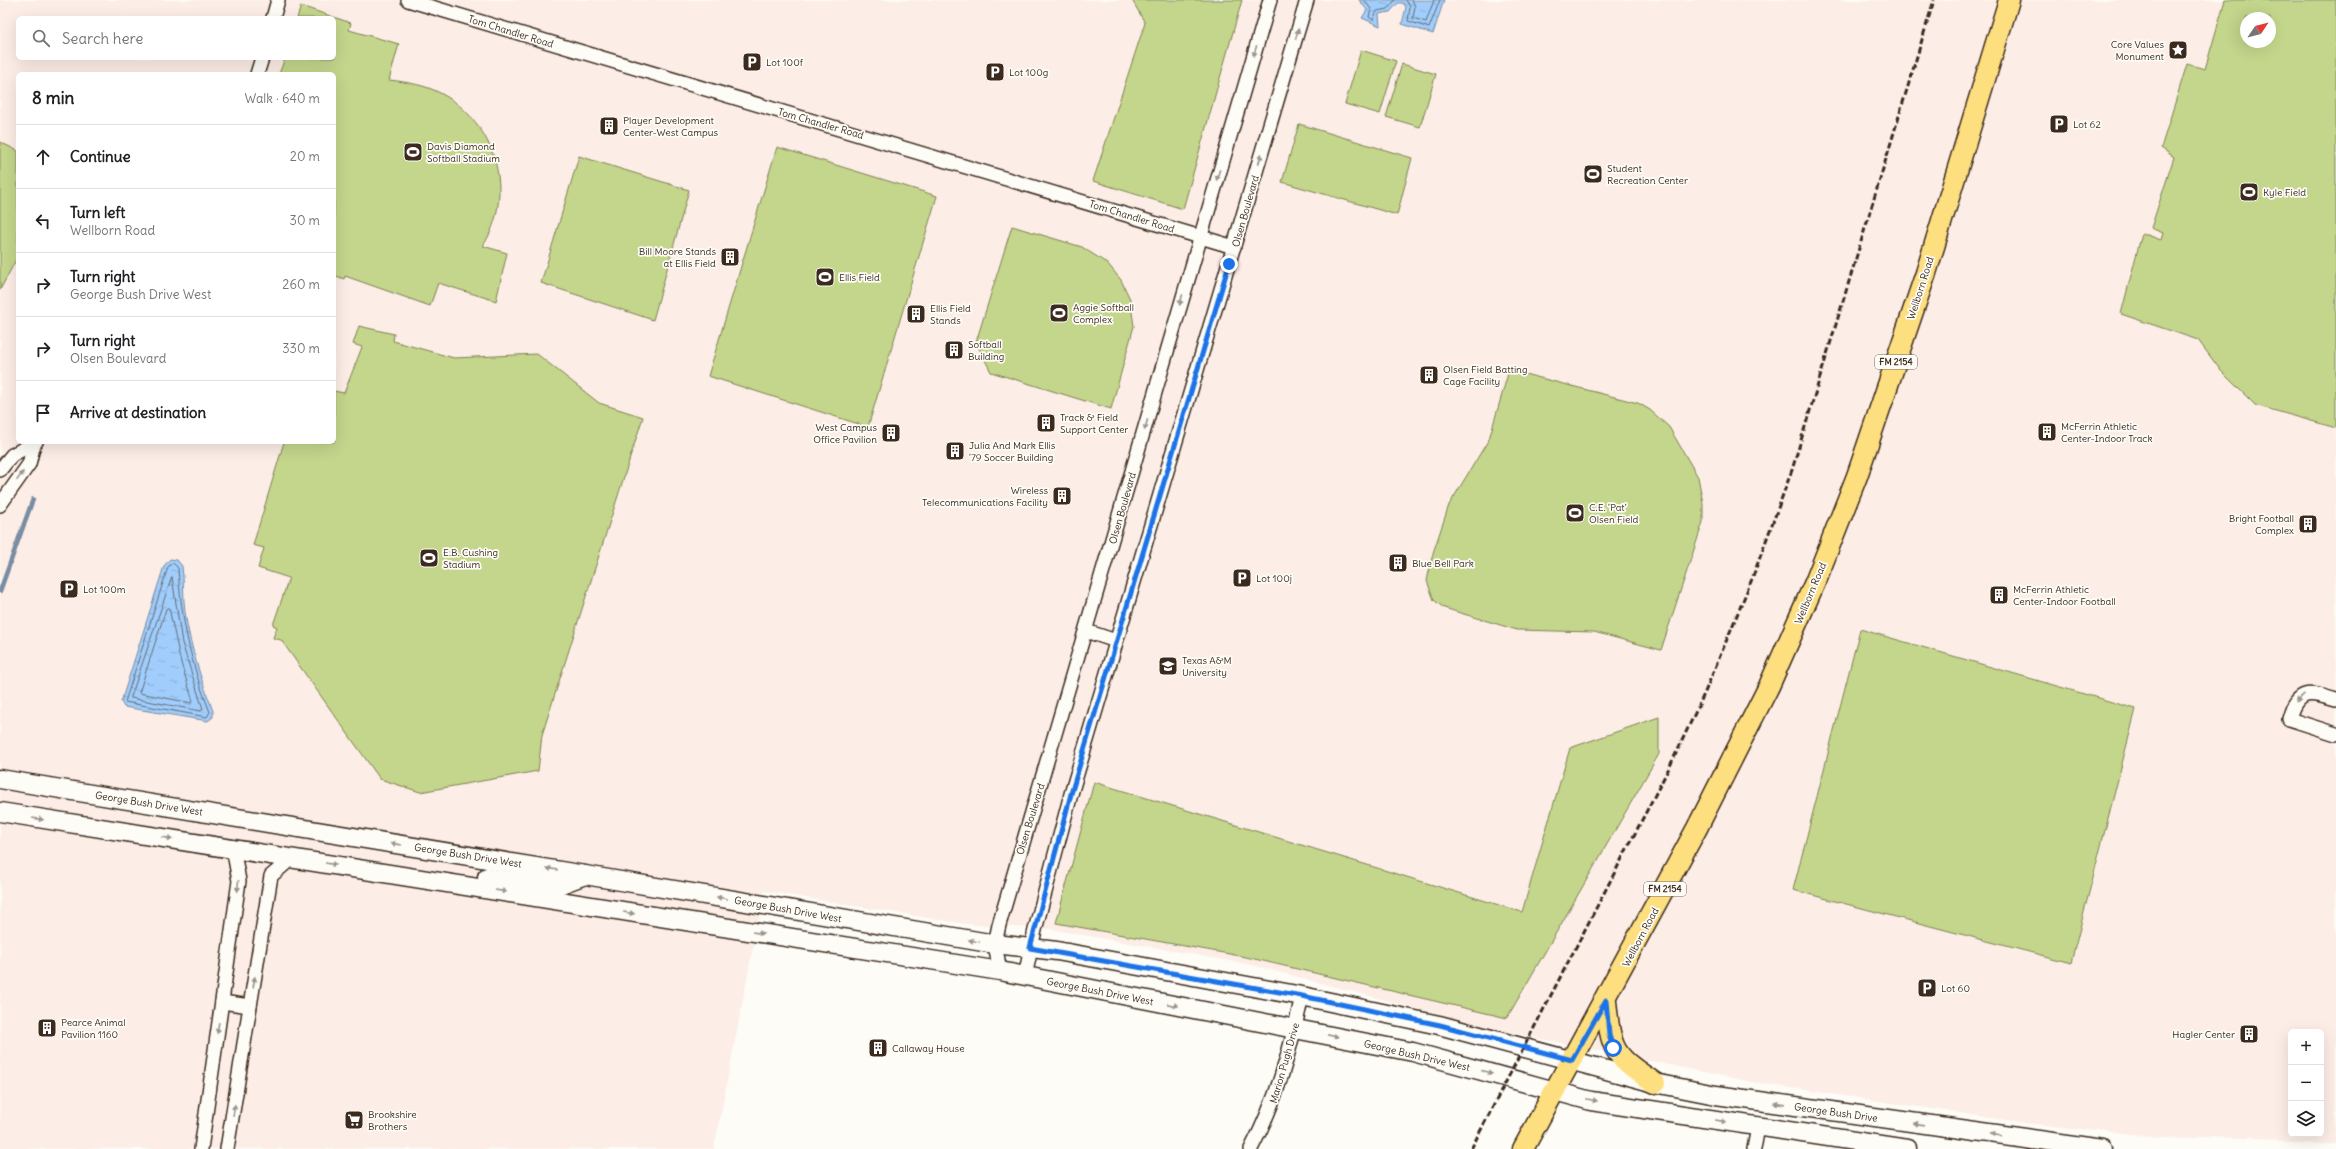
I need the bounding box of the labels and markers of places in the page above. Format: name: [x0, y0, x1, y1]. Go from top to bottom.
place label: Core Values Monument: [2111, 38, 2165, 63]
place icon: Core Values Monument: [2167, 39, 2189, 61]
parking icon: Lot 100f: [741, 51, 763, 73]
place label: Lot 100f: [766, 56, 804, 69]
parking icon: Lot 100g: [984, 61, 1006, 83]
place label: Lot 100g: [1009, 66, 1048, 79]
parking icon: Lot 62: [2048, 113, 2070, 135]
place label: Player Development Center-West Campus: [623, 114, 718, 139]
building icon: Player Development Center-West Campus: [598, 115, 620, 137]
place label: Lot 62: [2073, 118, 2101, 131]
place label: Davis Diamond Softball Stadium: [427, 140, 500, 165]
sports icon: Davis Diamond Softball Stadium: [402, 141, 424, 163]
place label: Student Recreation Center: [1607, 162, 1688, 187]
sports icon: Student Recreation Center: [1582, 163, 1604, 185]
sports icon: Kyle Field: [2238, 181, 2260, 203]
place label: Kyle Field: [2263, 186, 2306, 199]
place label: Bill Moore Stands at Ellis Field: [639, 245, 716, 270]
building icon: Bill Moore Stands at Ellis Field: [719, 246, 741, 268]
sports icon: Ellis Field: [814, 266, 836, 288]
place label: Ellis Field: [839, 271, 880, 284]
place label: Aggie Softball Complex: [1073, 301, 1134, 326]
place label: Ellis Field Stands: [930, 302, 971, 327]
sports icon: Aggie Softball Complex: [1048, 302, 1070, 324]
building icon: Ellis Field Stands: [905, 303, 927, 325]
place label: Softball Building: [968, 338, 1004, 363]
building icon: Softball Building: [943, 339, 965, 361]
place label: Olsen Field Batting Cage Facility: [1443, 363, 1528, 388]
building icon: Olsen Field Batting Cage Facility: [1418, 364, 1440, 386]
place label: Track & Field Support Center: [1060, 411, 1128, 436]
building icon: Track & Field Support Center: [1035, 412, 1057, 434]
place label: McFerrin Athletic Center-Indoor Track: [2061, 420, 2153, 445]
place label: West Campus Office Pavilion: [813, 421, 877, 446]
building icon: McFerrin Athletic Center-Indoor Track: [2036, 421, 2058, 443]
building icon: West Campus Office Pavilion: [880, 422, 902, 444]
place label: Julia And Mark Ellis '79 Soccer Building: [969, 439, 1056, 464]
building icon: Julia And Mark Ellis '79 Soccer Building: [944, 440, 966, 462]
place label: Wireless Telecommunications Facility: [922, 484, 1048, 509]
building icon: Wireless Telecommunications Facility: [1051, 485, 1073, 507]
place label: C.E. 'Pat' Olsen Field: [1589, 501, 1639, 526]
sports icon: C.E. 'Pat' Olsen Field: [1564, 502, 1586, 524]
place label: Bright Football Complex: [2229, 512, 2294, 537]
building icon: Bright Football Complex: [2297, 513, 2319, 535]
place label: E.B. Cushing Stadium: [443, 546, 498, 571]
sports icon: E.B. Cushing Stadium: [418, 547, 440, 569]
building icon: Blue Bell Park: [1387, 552, 1409, 574]
place label: Blue Bell Park: [1412, 557, 1474, 570]
parking icon: Lot 100j: [1231, 567, 1253, 589]
place label: Lot 100j: [1256, 572, 1292, 585]
parking icon: Lot 100m: [58, 578, 80, 600]
place label: Lot 100m: [83, 583, 126, 596]
place label: McFerrin Athletic Center-Indoor Football: [2013, 583, 2116, 608]
building icon: McFerrin Athletic Center-Indoor Football: [1988, 584, 2010, 606]
place label: Texas A&M University: [1182, 654, 1232, 679]
school or university icon: Texas A&M University: [1157, 655, 1179, 677]
parking icon: Lot 60: [1916, 977, 1938, 999]
place label: Lot 60: [1941, 982, 1970, 995]
place label: Pearce Animal Pavilion 1160: [61, 1016, 126, 1041]
building icon: Pearce Animal Pavilion 1160: [36, 1017, 58, 1039]
building icon: Hagler Center: [2238, 1023, 2260, 1045]
place label: Hagler Center: [2172, 1028, 2235, 1041]
building icon: Callaway House: [867, 1037, 889, 1059]
place label: Callaway House: [892, 1042, 965, 1055]
place label: Brookshire Brothers: [368, 1108, 417, 1133]
supermarket icon: Brookshire Brothers: [343, 1109, 365, 1131]

